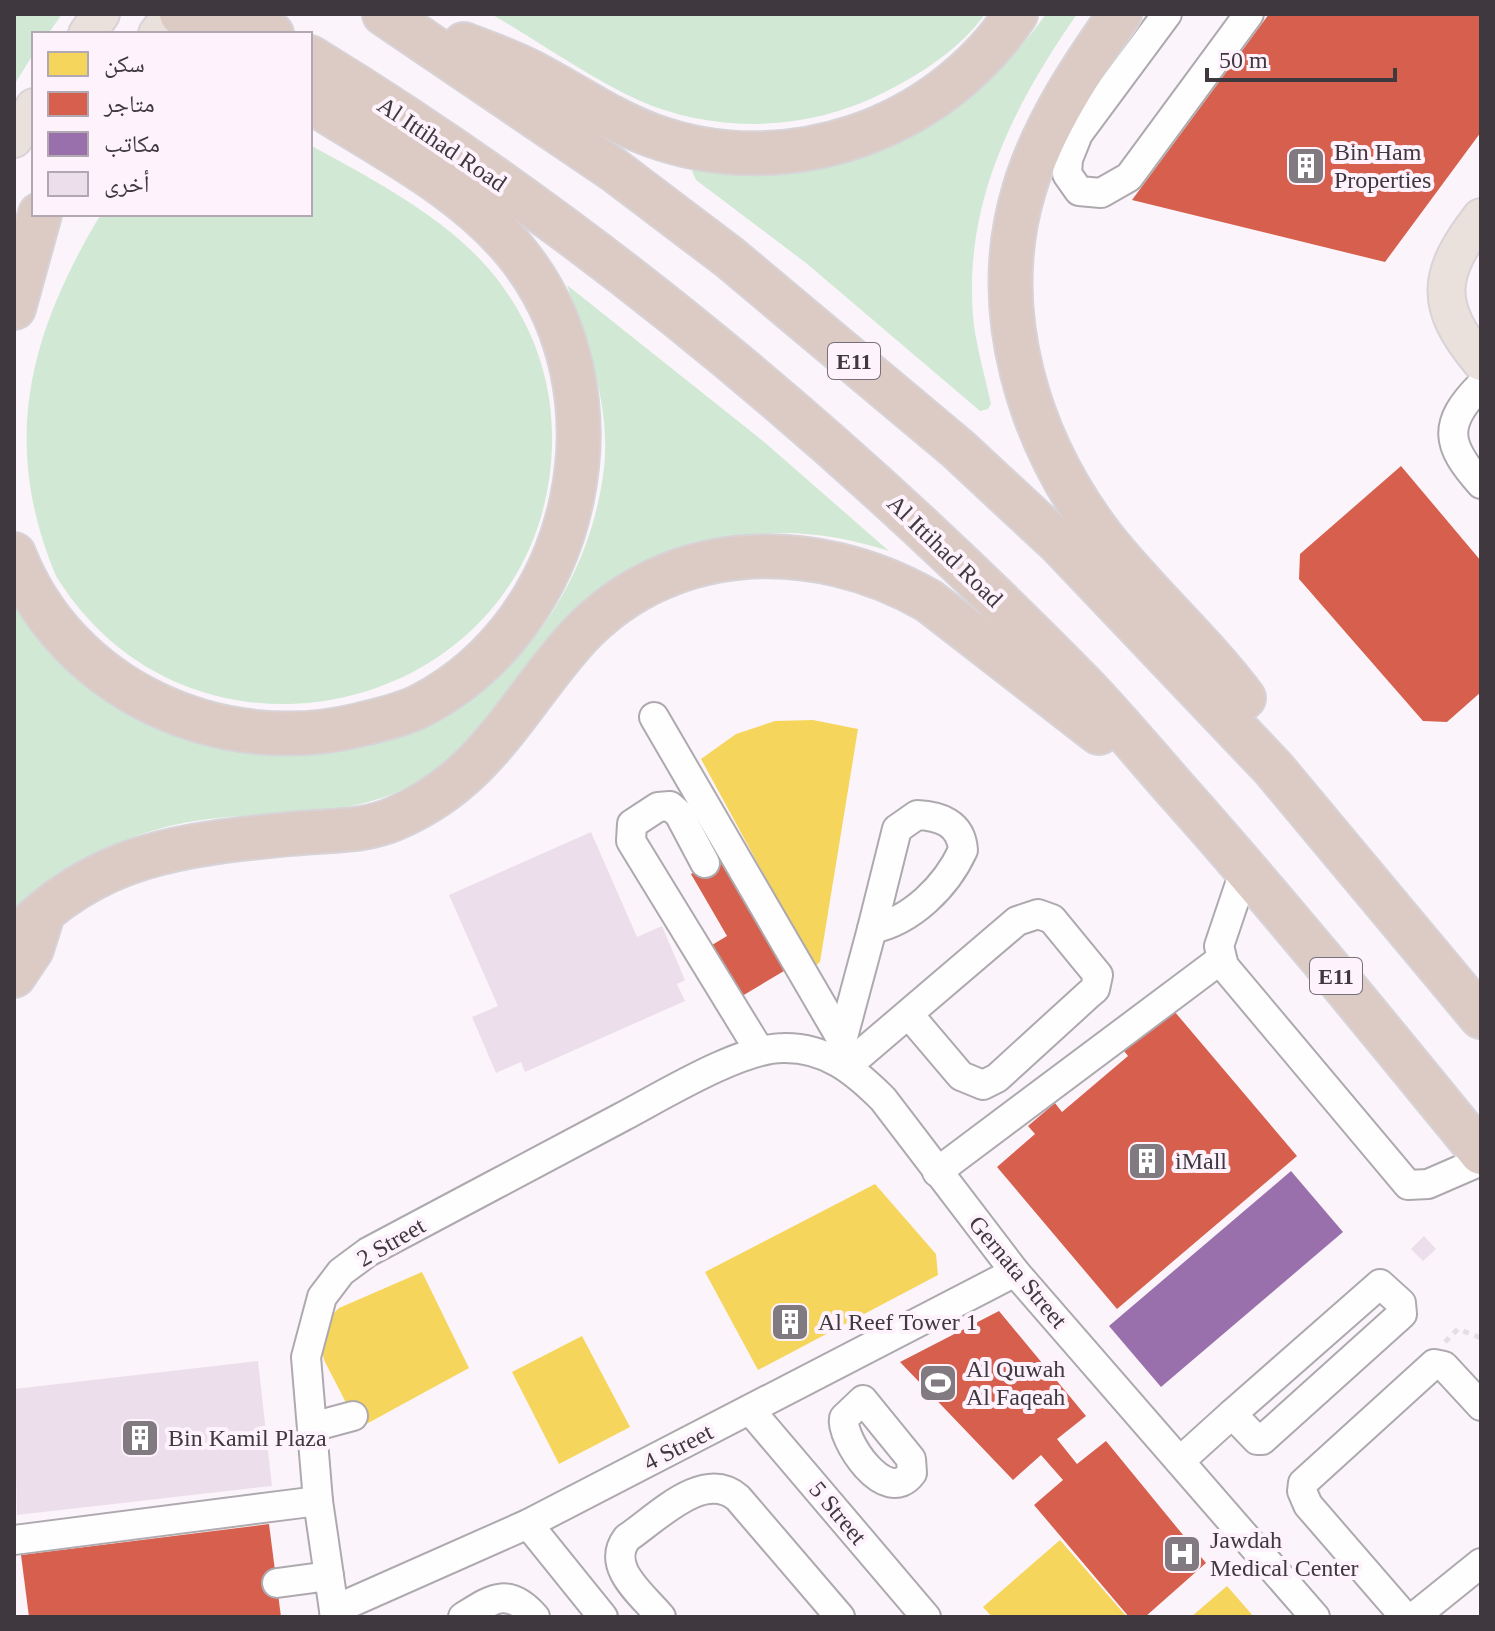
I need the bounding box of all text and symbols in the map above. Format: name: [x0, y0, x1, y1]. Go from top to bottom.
legend: [32, 32, 312, 216]
scale bar: [1207, 32, 1395, 82]
text: 50 m: [1219, 47, 1268, 73]
text: سكن: [104, 51, 145, 78]
text: متاجر: [103, 91, 155, 117]
street label: Al Ittihad Road: [373, 91, 511, 197]
text: مكاتب: [104, 131, 160, 158]
place label: Bin Ham Properties: [1334, 139, 1431, 193]
building icon: Bin Ham Properties: [1285, 145, 1327, 187]
text: أخرى: [104, 170, 150, 198]
road number: E11: [828, 343, 880, 379]
street label: Al Ittihad Road: [882, 490, 1008, 612]
road number: E11: [1310, 958, 1362, 994]
building icon: iMall: [1126, 1140, 1168, 1182]
place label: iMall: [1175, 1148, 1227, 1174]
street label: Gernata Street: [964, 1211, 1072, 1333]
street label: 2 Street: [352, 1212, 430, 1272]
building icon: Al Reef Tower 1: [769, 1301, 811, 1343]
place label: Al Reef Tower 1: [818, 1309, 978, 1335]
place label: Al Quwah Al Faqeah: [966, 1356, 1065, 1410]
sports icon: Al Quwah Al Faqeah: [917, 1362, 959, 1404]
building icon: Bin Kamil Plaza: [119, 1417, 161, 1459]
street label: 4 Street: [639, 1418, 717, 1475]
place label: Bin Kamil Plaza: [168, 1425, 327, 1451]
street label: 5 Street: [804, 1476, 872, 1550]
place label: Jawdah Medical Center: [1210, 1527, 1359, 1581]
hospital icon: Jawdah Medical Center: [1161, 1533, 1203, 1575]

